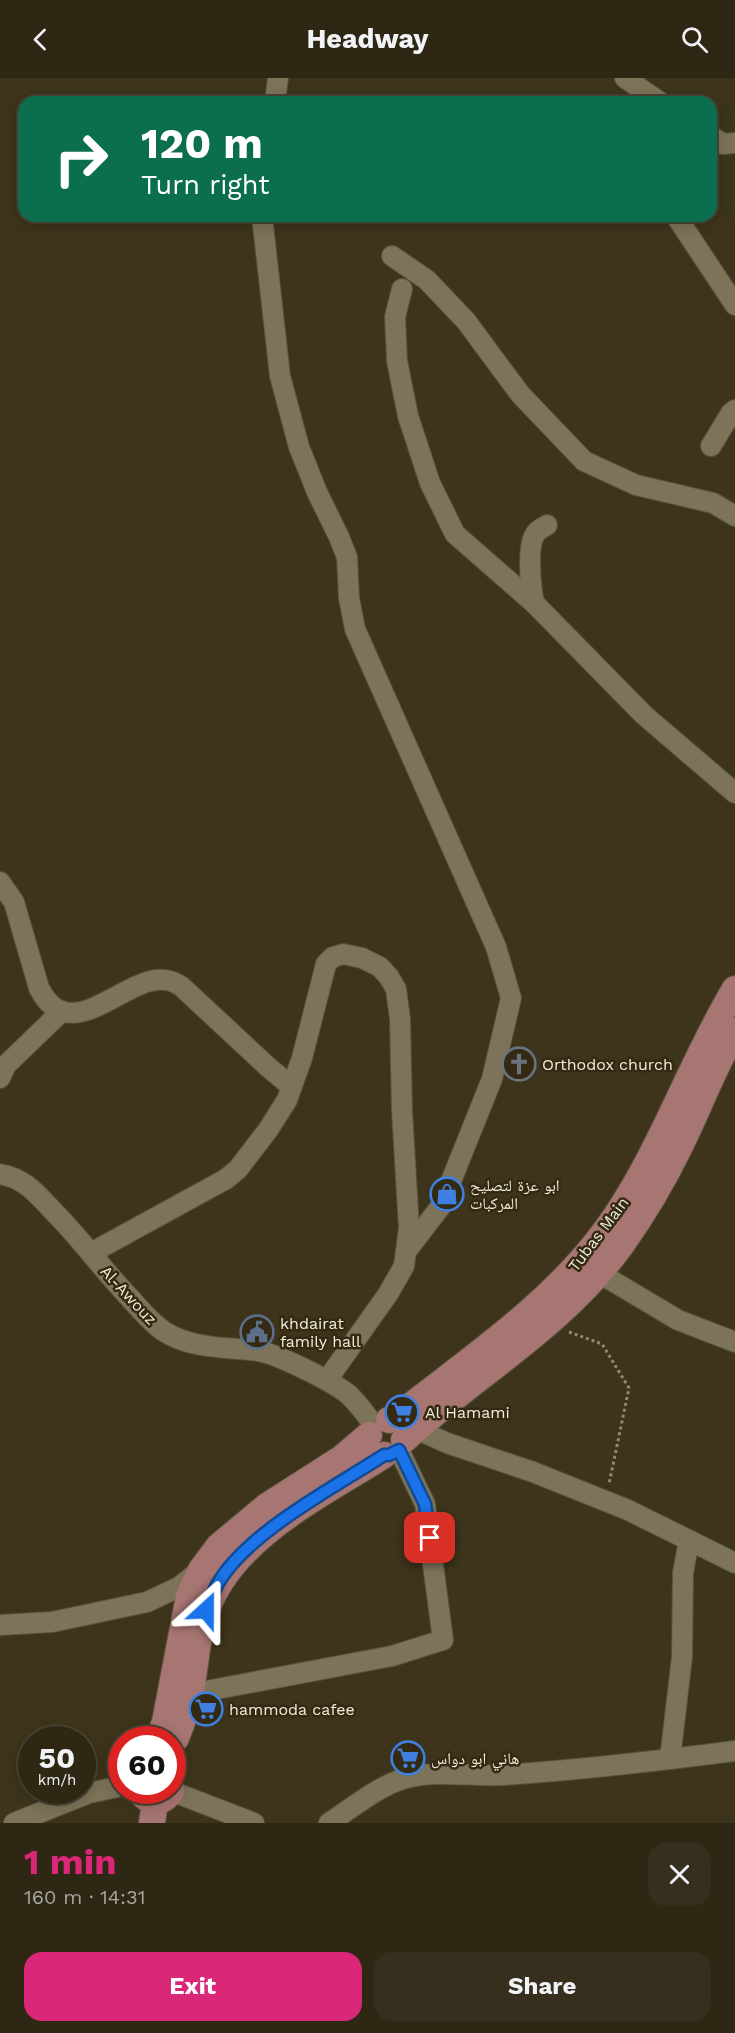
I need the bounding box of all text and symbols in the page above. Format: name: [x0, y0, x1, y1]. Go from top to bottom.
icon: back: [24, 23, 57, 56]
text: Headway: [306, 23, 429, 55]
icon: search: [678, 23, 711, 56]
text: 120 m: [141, 119, 263, 168]
icon: right: [42, 120, 120, 198]
text: Turn right: [141, 169, 270, 201]
church icon: Orthodox church: [501, 1046, 537, 1082]
place label: Orthodox church: [542, 1055, 673, 1074]
shop icon: ابو عزة لتصليح المركبات: [429, 1176, 465, 1212]
place label: ابو عزة لتصليح المركبات: [470, 1176, 560, 1213]
street label: Tubas Main: [564, 1193, 633, 1275]
street label: Al-Awouz: [96, 1262, 161, 1329]
public building icon: khdairat family hall: [239, 1314, 275, 1350]
place label: khdairat family hall: [280, 1314, 361, 1351]
supermarket icon: Al Hamami: [384, 1394, 420, 1430]
place label: Al Hamami: [425, 1403, 510, 1422]
pin: [404, 1512, 455, 1563]
icon: arrive: [413, 1521, 446, 1554]
position arrow: [174, 1578, 238, 1642]
supermarket icon: hammoda cafee: [188, 1691, 224, 1727]
place label: hammoda cafee: [229, 1700, 355, 1719]
speed limit sign: 60: [108, 1726, 186, 1804]
text: 50: [39, 1740, 75, 1775]
supermarket icon: هاني ابو دواس: [390, 1740, 426, 1776]
place label: هاني ابو دواس: [431, 1749, 519, 1771]
text: km/h: [38, 1771, 76, 1789]
text: 1 min: [24, 1841, 116, 1883]
button: close: [648, 1843, 711, 1906]
text: 160 m · 14:31: [24, 1885, 145, 1909]
button: Exit: [24, 1952, 362, 2021]
button: Share: [374, 1952, 711, 2021]

